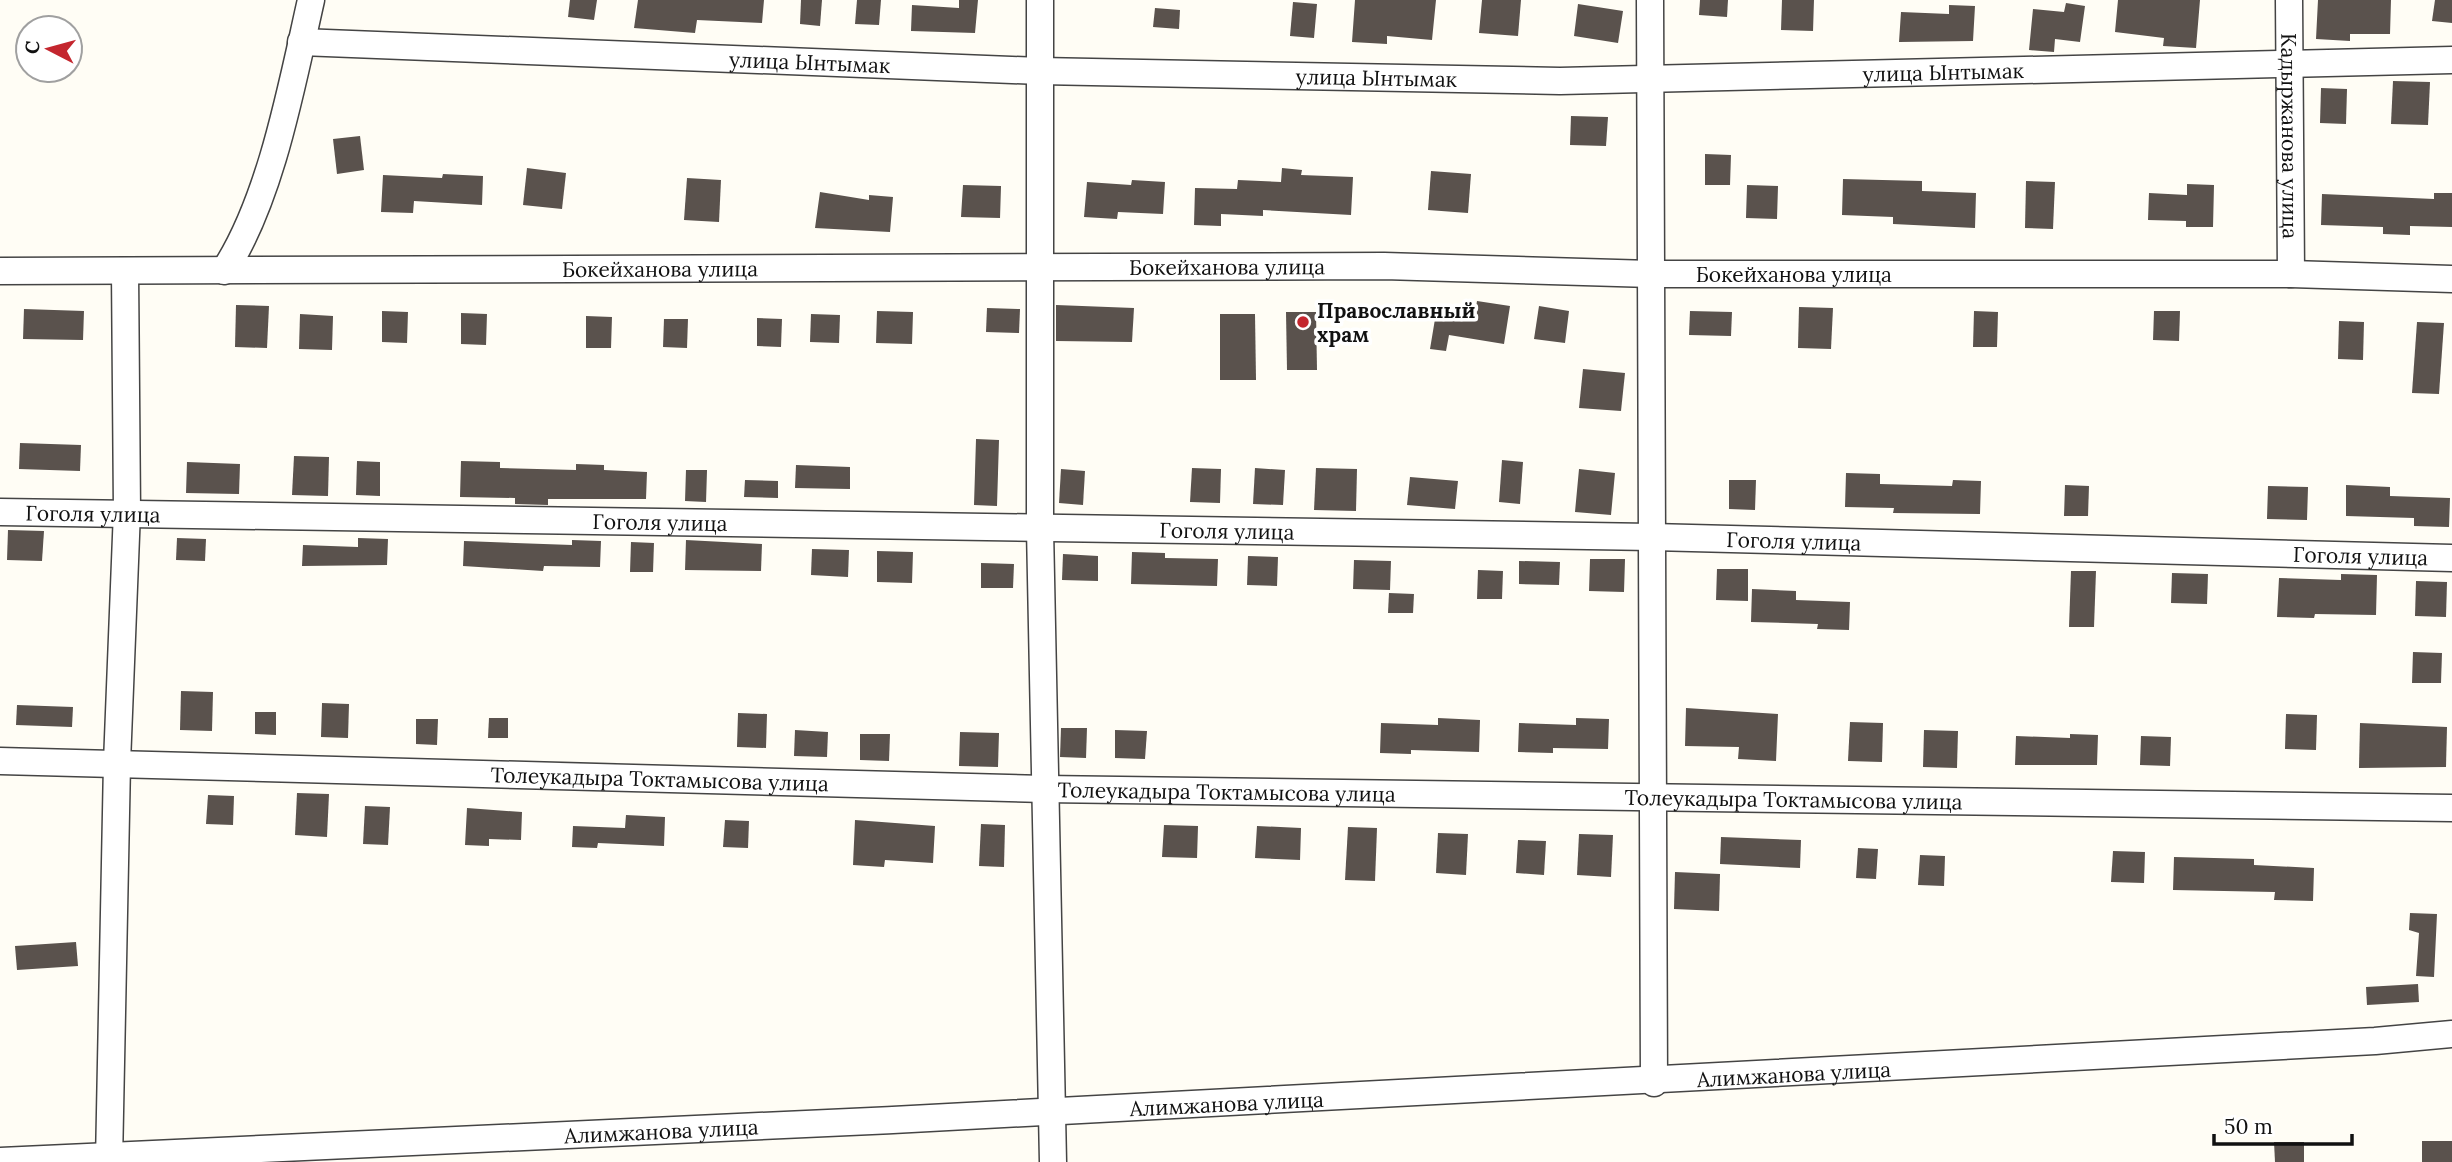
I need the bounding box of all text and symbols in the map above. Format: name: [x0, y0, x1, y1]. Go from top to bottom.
north arrow: [14, 14, 84, 84]
street label: Кадыржанова улица: [2276, 33, 2304, 239]
text: С: [19, 39, 45, 55]
street label: улица Ынтымак: [728, 45, 891, 79]
street label: улица Ынтымак: [1862, 57, 2025, 87]
street label: улица Ынтымак: [1295, 62, 1458, 93]
street label: Бокейханова улица: [1129, 253, 1325, 280]
street label: Бокейханова улица: [562, 255, 758, 282]
street label: Бокейханова улица: [1696, 261, 1892, 288]
place label: Православный храм: [1317, 297, 1475, 348]
marker: Православный храм: [1295, 314, 1311, 330]
street label: Гоголя улица: [25, 499, 161, 528]
street label: Гоголя улица: [592, 507, 728, 537]
street label: Гоголя улица: [1159, 516, 1295, 545]
street label: Гоголя улица: [1726, 525, 1862, 556]
street label: Гоголя улица: [2293, 540, 2429, 571]
street label: Толеукадыра Токтамысова улица: [490, 761, 829, 797]
street label: Толеукадыра Токтамысова улица: [1057, 776, 1396, 807]
street label: Толеукадыра Токтамысова улица: [1624, 783, 1963, 815]
street label: Алимжанова улица: [1695, 1055, 1892, 1093]
street label: Алимжанова улица: [1128, 1085, 1325, 1122]
scale bar: [2214, 1102, 2352, 1146]
street label: Алимжанова улица: [563, 1113, 759, 1149]
text: 50 m: [2224, 1113, 2273, 1140]

